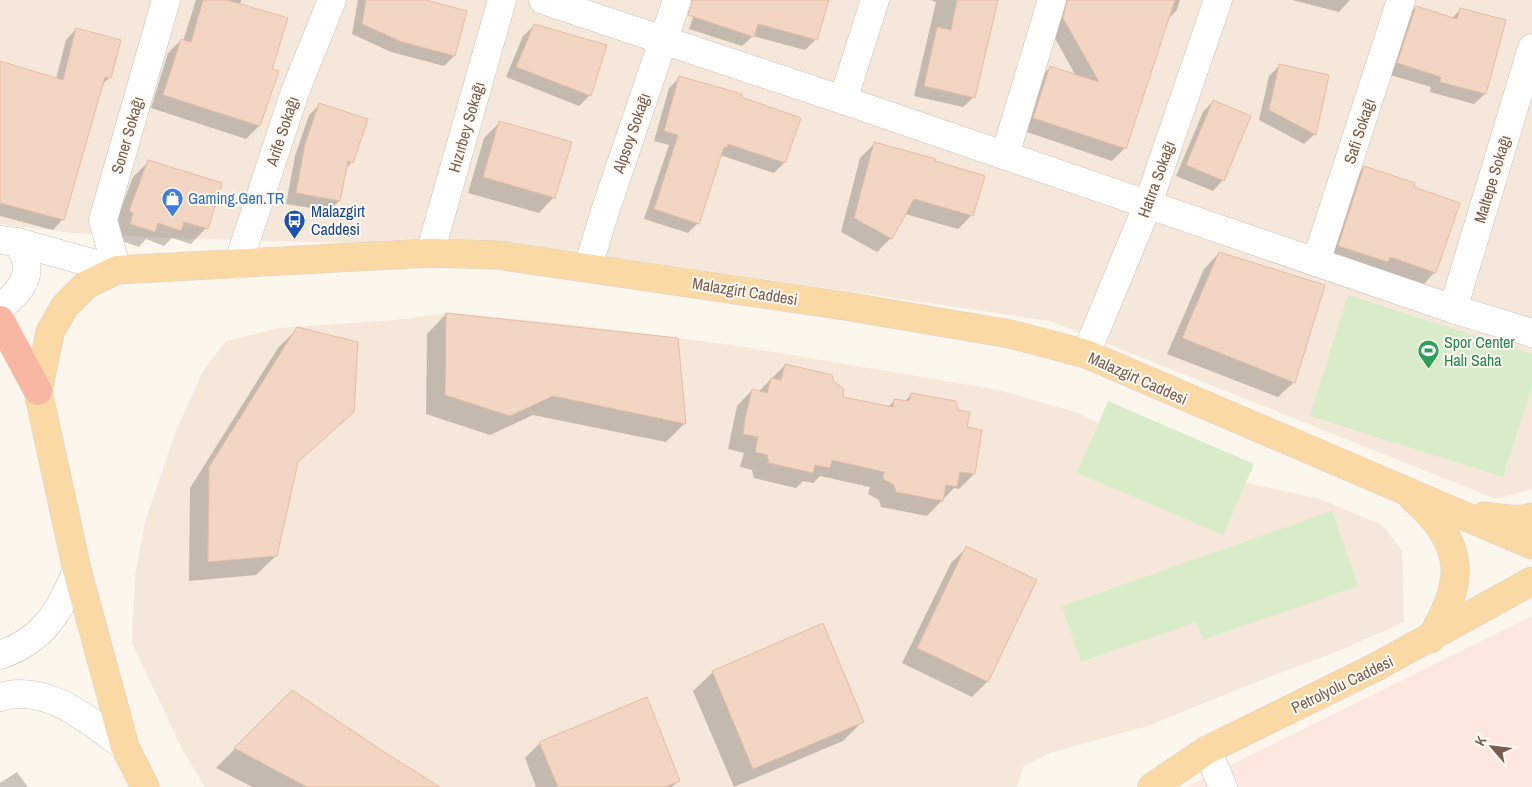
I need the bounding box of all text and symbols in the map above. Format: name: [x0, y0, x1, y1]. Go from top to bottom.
street label: Hızırbey Sokağı: [443, 79, 489, 175]
street label: Alpsoy Sokağı: [607, 90, 655, 177]
street label: Arife Sokağı: [260, 93, 304, 170]
street label: Soner Sokağı: [105, 94, 149, 176]
street label: Safi Sokağı: [1338, 95, 1380, 167]
street label: Maltepe Sokağı: [1468, 132, 1516, 226]
street label: Hatıra Sokağı: [1132, 138, 1180, 220]
shop icon: Gaming.Gen.TR: [160, 186, 184, 217]
place label: Gaming.Gen.TR: [188, 187, 285, 209]
place label: Malazgirt Caddesi: [311, 200, 365, 240]
bus stop icon: Malazgirt Caddesi: [283, 208, 307, 239]
street label: Malazgirt Caddesi: [691, 272, 799, 310]
place label: Spor Center Halı Saha: [1444, 331, 1515, 371]
sports icon: Spor Center Halı Saha: [1416, 339, 1440, 370]
street label: Malazgirt Caddesi: [1085, 346, 1191, 410]
street label: Petrolyolu Caddesi: [1287, 650, 1397, 718]
north arrow: [1467, 722, 1517, 772]
text: K: [1471, 732, 1491, 749]

